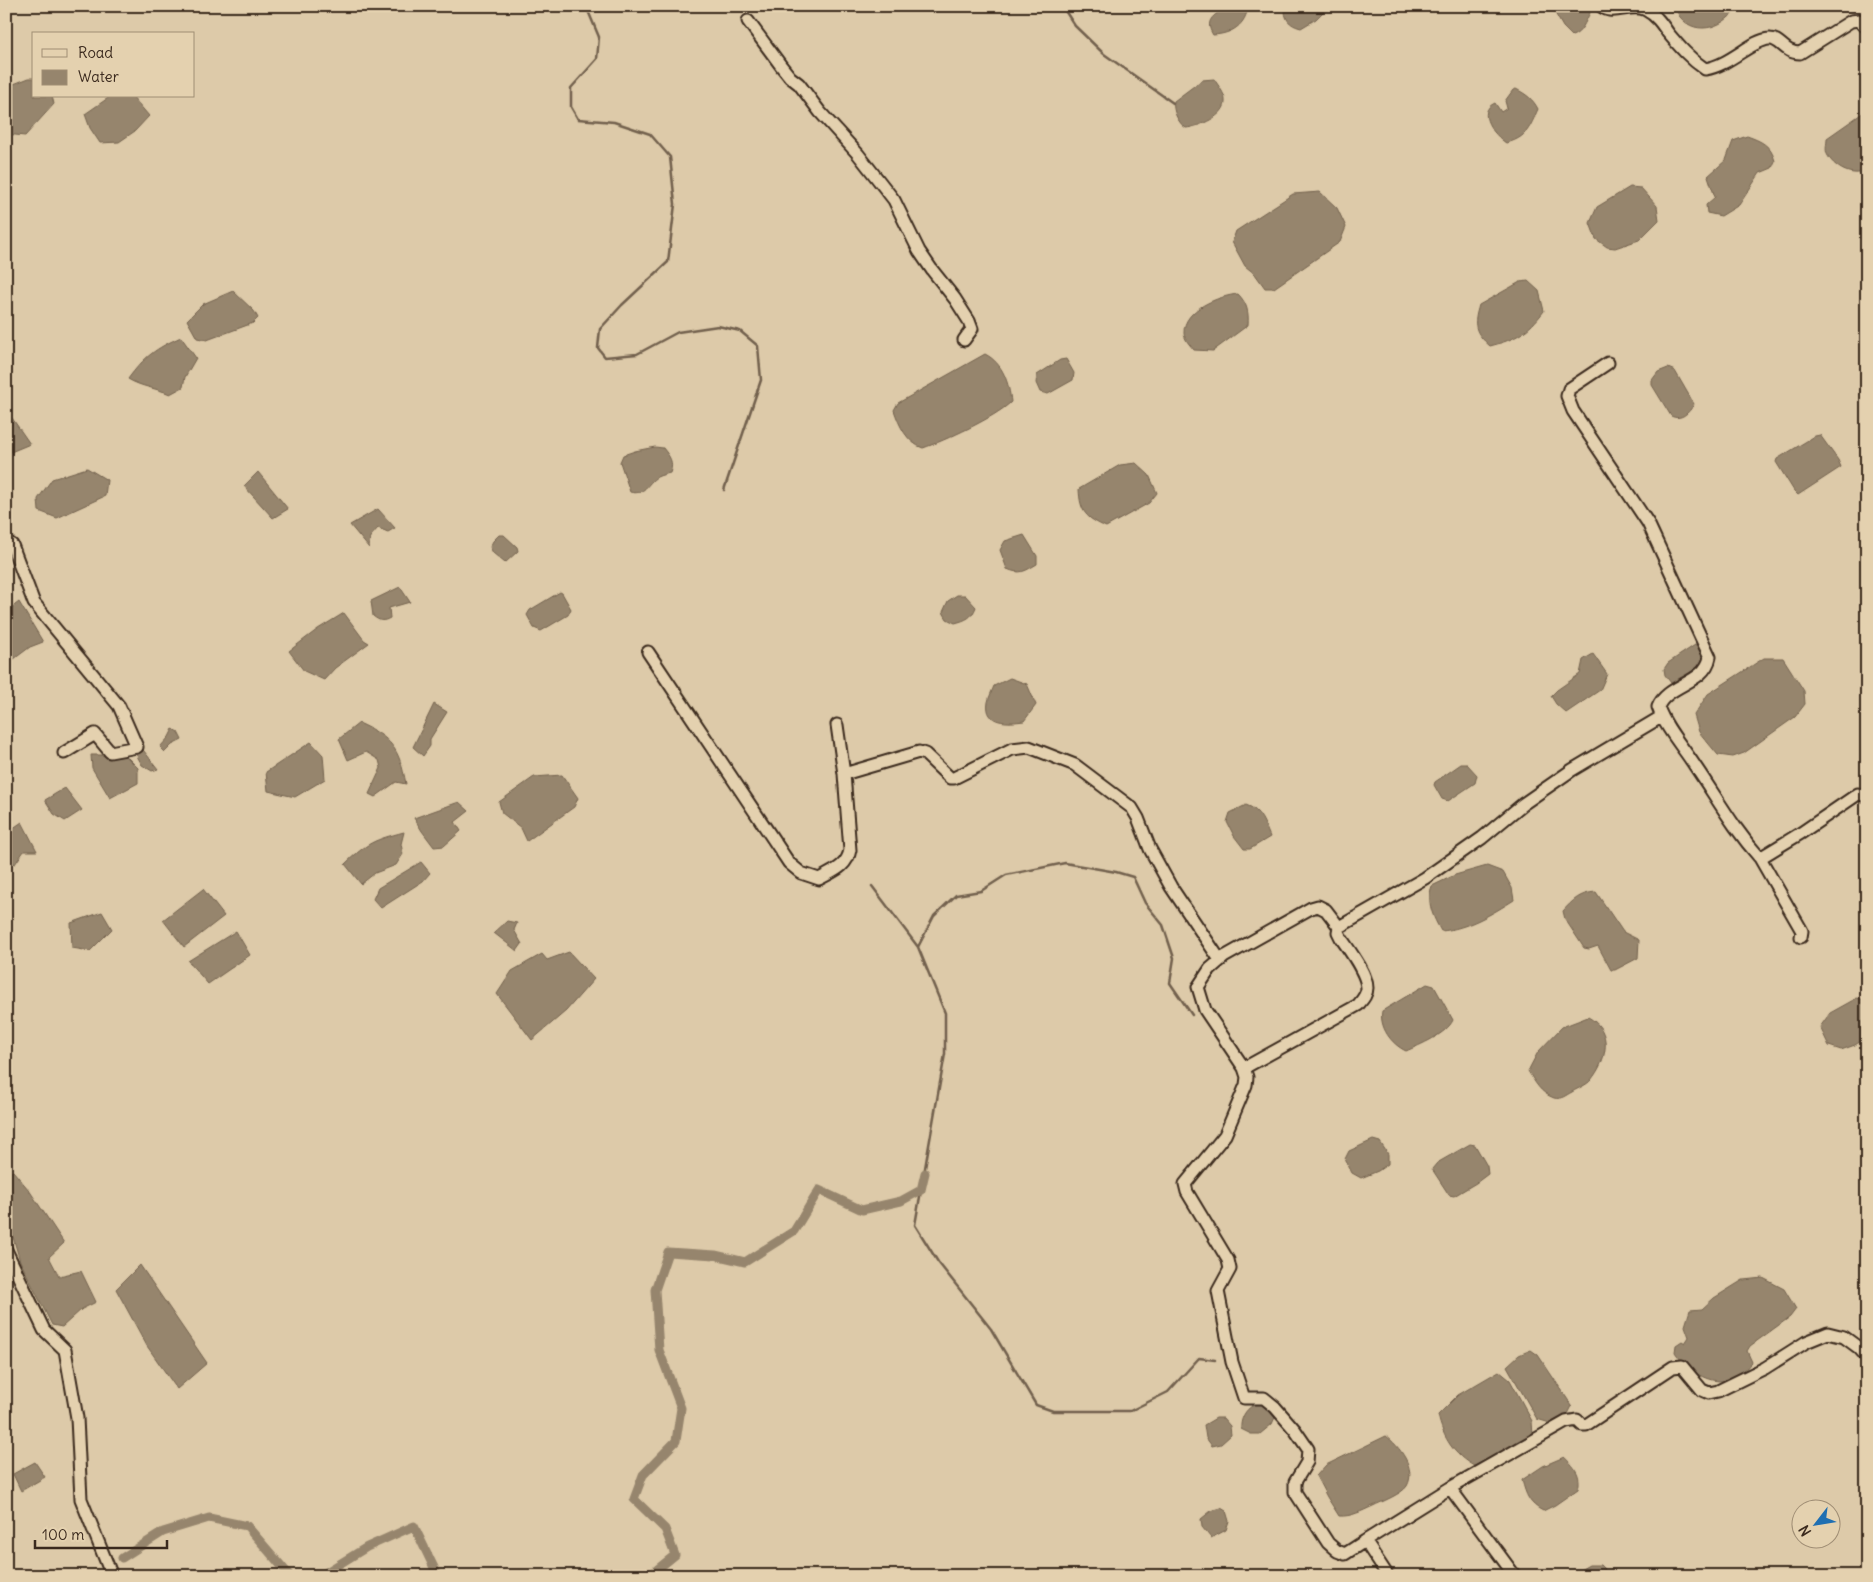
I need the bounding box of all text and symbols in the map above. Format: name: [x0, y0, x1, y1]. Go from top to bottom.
legend: [32, 32, 195, 98]
text: Road: [78, 43, 113, 62]
text: Water: [78, 67, 119, 86]
north arrow: [1790, 1500, 1840, 1550]
scale bar: [35, 1517, 168, 1549]
text: N: [1795, 1522, 1815, 1539]
text: 100 m: [42, 1525, 84, 1544]

